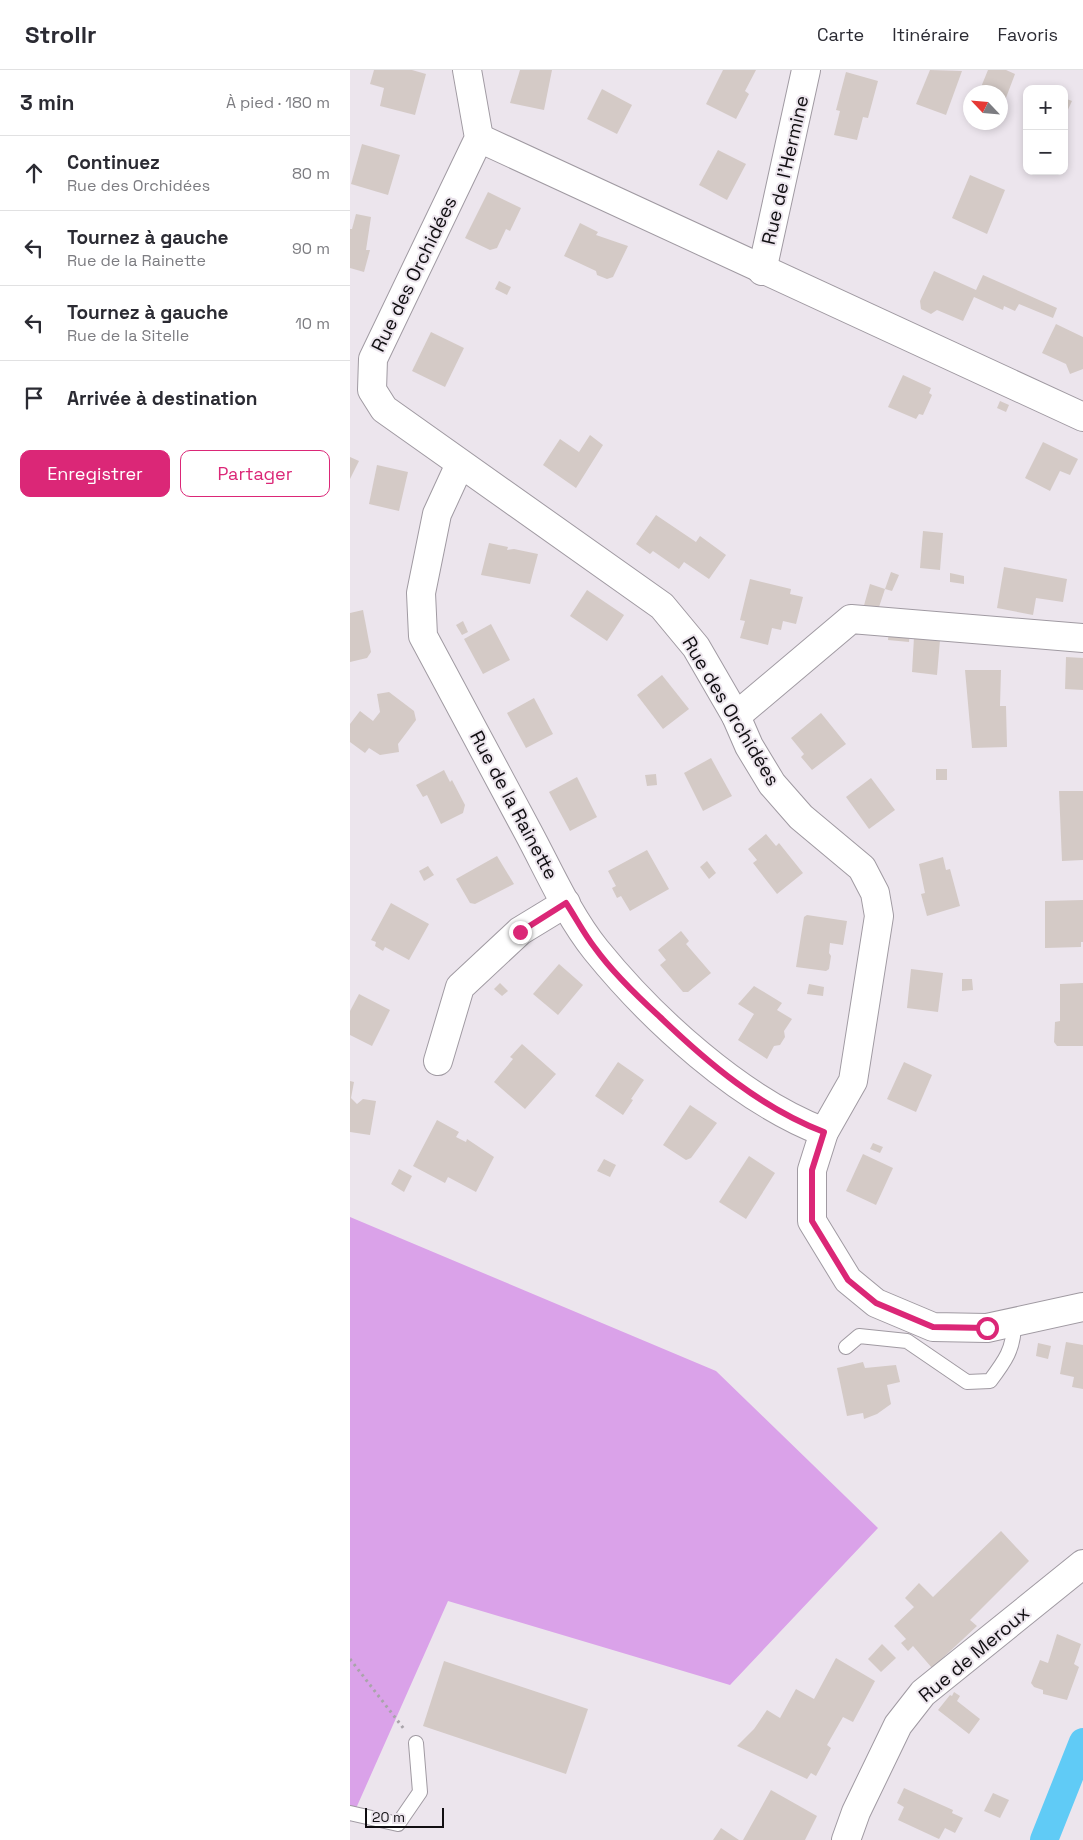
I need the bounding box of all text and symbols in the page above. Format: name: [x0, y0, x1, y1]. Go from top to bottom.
text: Strollr: [25, 19, 97, 50]
text: Carte: [817, 23, 864, 46]
text: Itinéraire: [892, 23, 969, 46]
text: Favoris: [997, 23, 1058, 46]
north arrow: [963, 85, 1008, 130]
map controls: [1023, 85, 1068, 175]
button: +: [1023, 85, 1068, 130]
text: 3 min: [20, 89, 75, 116]
text: À pied · 180 m: [226, 92, 330, 113]
street label: Rue de l'Hermine: [756, 93, 814, 247]
button: −: [1023, 130, 1068, 175]
text: Continuez: [67, 150, 160, 175]
icon: ahead: [20, 159, 48, 187]
text: 80 m: [292, 163, 330, 184]
text: Rue des Orchidées: [67, 175, 210, 196]
street label: Rue des Orchidées: [365, 192, 463, 356]
text: Tournez à gauche: [67, 225, 229, 250]
icon: left: [20, 234, 48, 262]
text: 90 m: [292, 238, 330, 259]
text: Rue de la Rainette: [67, 250, 206, 271]
text: Tournez à gauche: [67, 300, 229, 325]
icon: left: [20, 309, 48, 337]
text: 10 m: [295, 313, 330, 334]
text: Rue de la Sitelle: [67, 325, 189, 346]
icon: arrive: [20, 384, 48, 412]
text: Arrivée à destination: [67, 386, 257, 411]
button: Enregistrer: [20, 450, 170, 497]
button: Partager: [180, 450, 330, 497]
street label: Rue des Orchidées: [676, 632, 786, 790]
street label: Rue de la Rainette: [464, 726, 564, 884]
route end: [509, 921, 532, 944]
route start: [976, 1317, 999, 1340]
street label: Rue de Meroux: [913, 1600, 1035, 1708]
scale bar: [365, 1805, 444, 1828]
text: 20 m: [372, 1808, 405, 1826]

